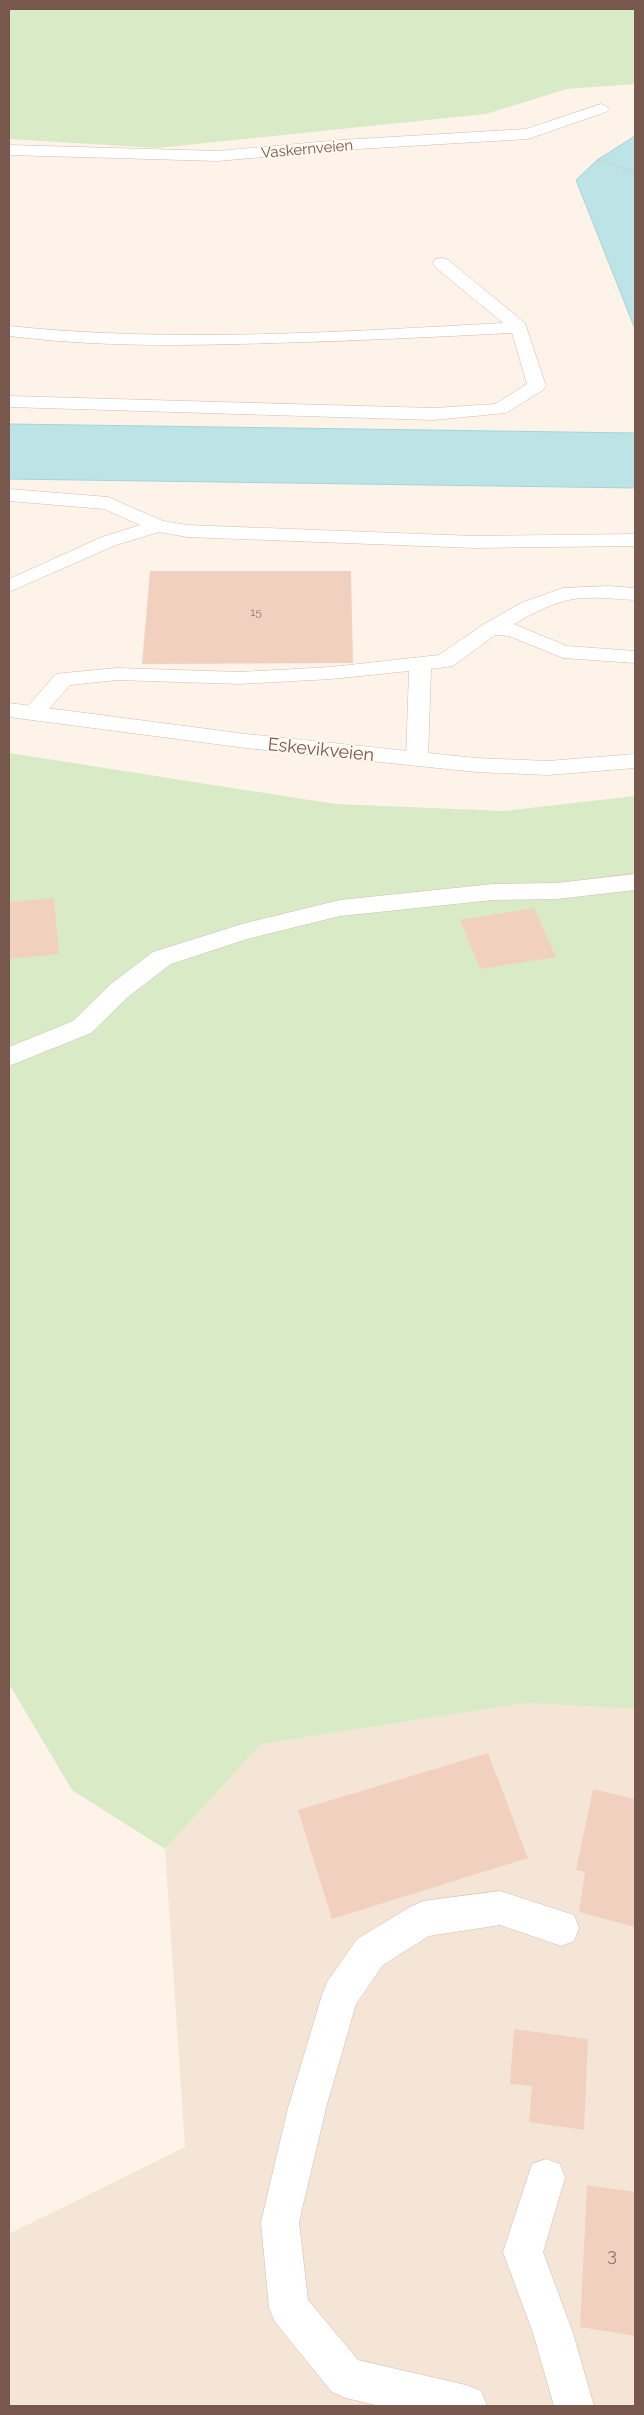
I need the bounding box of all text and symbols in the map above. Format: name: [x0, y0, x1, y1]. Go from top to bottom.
street label: Vaskernveien: [260, 136, 354, 162]
house number: 15: [250, 605, 262, 619]
street label: Eskevikveien: [267, 733, 375, 765]
house number: 3: [607, 2244, 617, 2265]

